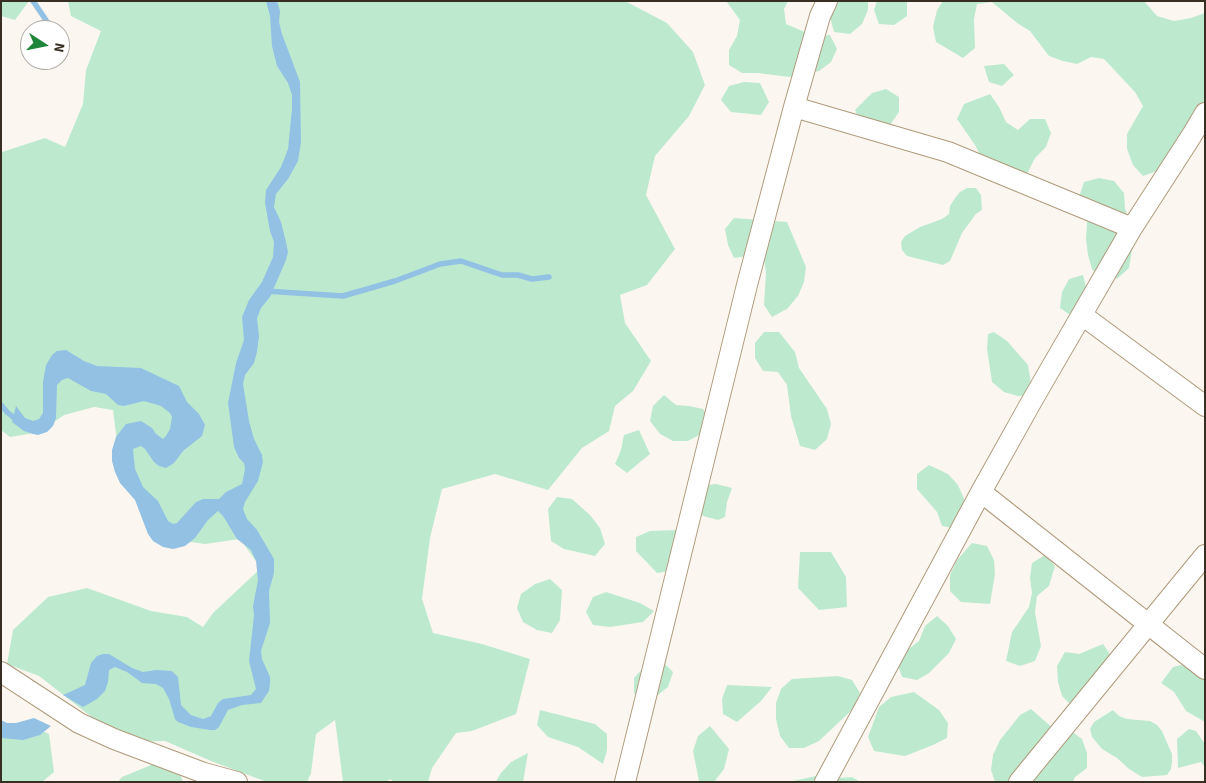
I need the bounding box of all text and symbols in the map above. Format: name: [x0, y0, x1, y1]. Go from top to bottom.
north arrow: [20, 20, 70, 70]
text: N: [48, 41, 69, 54]

